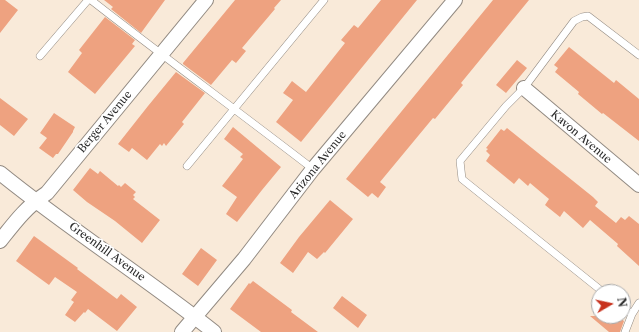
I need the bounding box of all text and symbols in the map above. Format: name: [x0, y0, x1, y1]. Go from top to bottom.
street label: Berger Avenue: [75, 88, 135, 156]
street label: Kavon Avenue: [548, 108, 614, 166]
street label: Arizona Avenue: [287, 128, 349, 202]
street label: Greenhill Avenue: [66, 220, 148, 284]
north arrow: [591, 284, 631, 324]
text: N: [614, 296, 630, 308]

